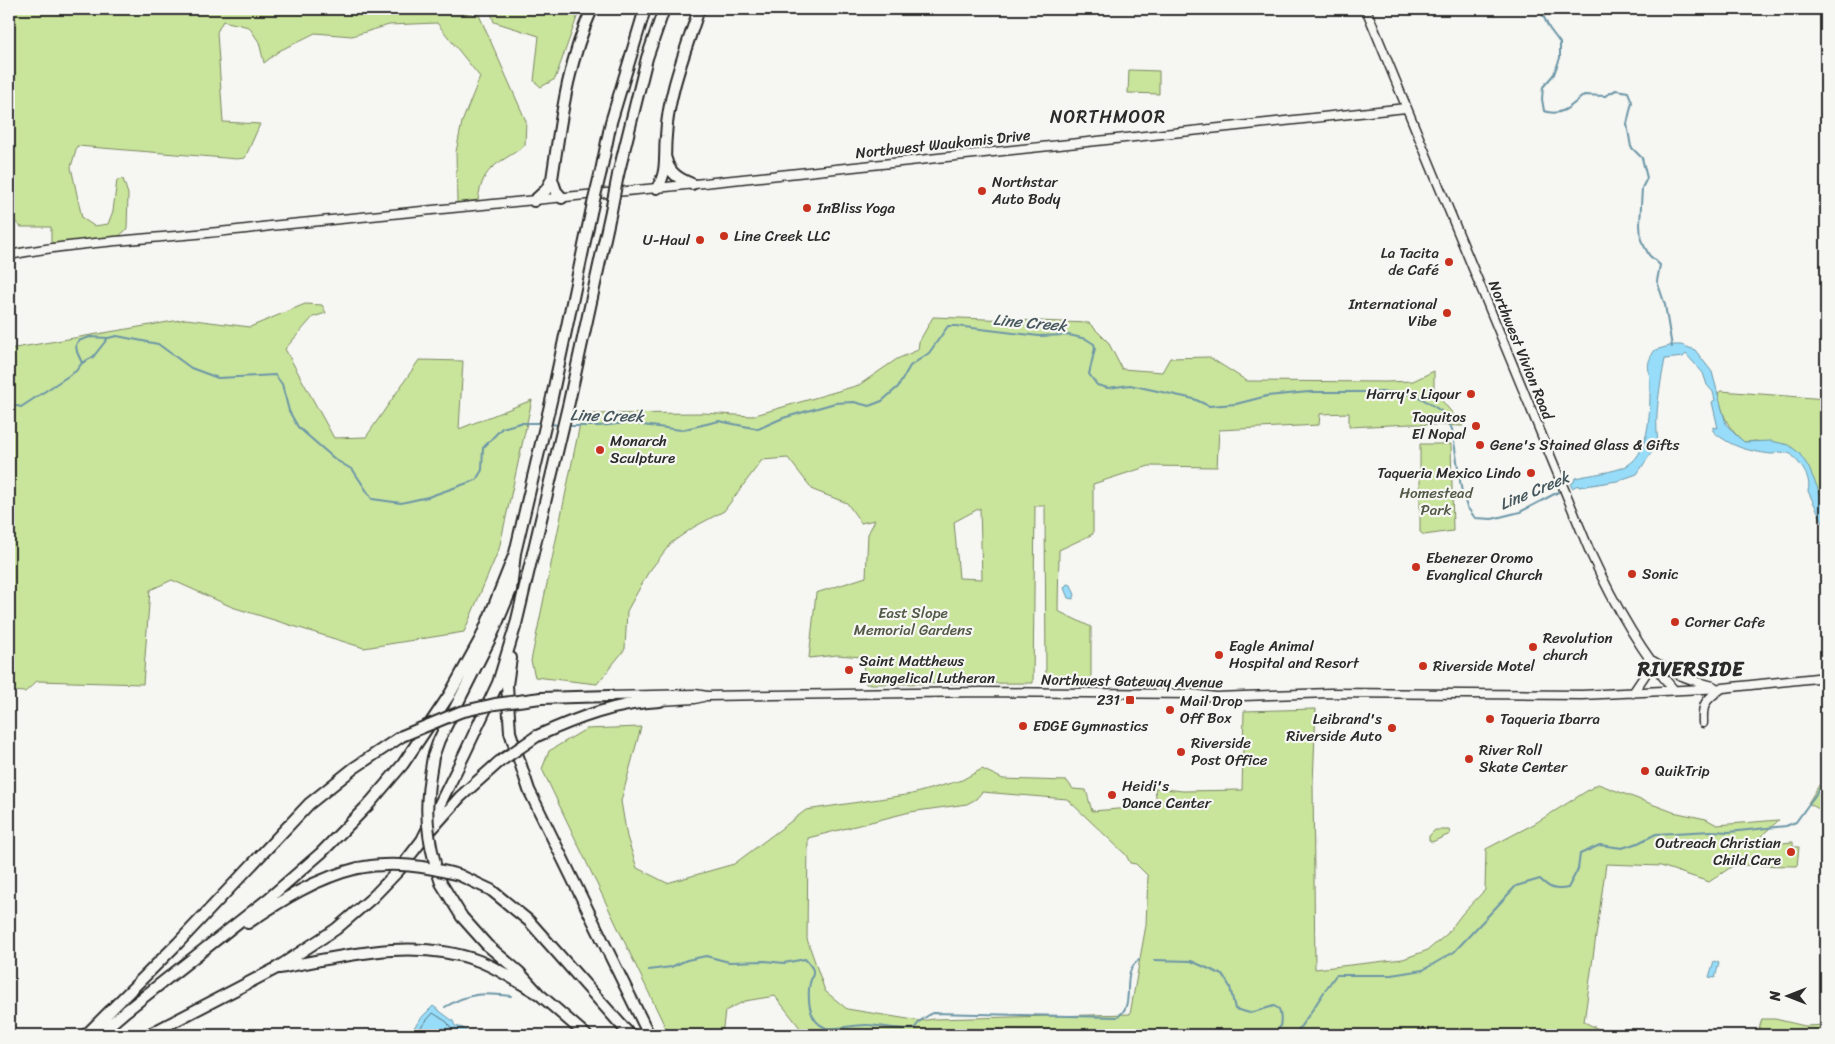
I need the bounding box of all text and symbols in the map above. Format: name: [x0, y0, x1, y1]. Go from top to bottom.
district label: NORTHMOOR: [1050, 101, 1166, 133]
street label: Northwest Waukomis Drive: [854, 122, 1032, 166]
place label: Northstar Auto Body: [991, 169, 1061, 212]
marker: Northstar Auto Body: [976, 185, 988, 197]
place label: InBliss Yoga: [816, 195, 896, 221]
marker: InBliss Yoga: [801, 202, 813, 214]
place label: Line Creek LLC: [734, 223, 831, 249]
place label: U-Haul: [643, 227, 691, 253]
marker: Line Creek LLC: [718, 230, 730, 242]
marker: U-Haul: [694, 234, 706, 246]
place label: La Tacita de Café: [1381, 240, 1439, 283]
marker: La Tacita de Café: [1443, 256, 1455, 268]
street label: Northwest Vivion Road: [1481, 276, 1561, 425]
place label: International Vibe: [1348, 291, 1438, 334]
water label: Line Creek: [992, 305, 1069, 340]
marker: International Vibe: [1441, 307, 1453, 319]
place label: Harry's Liqour: [1366, 381, 1462, 407]
marker: Harry's Liqour: [1465, 388, 1477, 400]
water label: Line Creek: [570, 400, 646, 431]
place label: Taquitos El Nopal: [1412, 404, 1467, 447]
marker: Taquitos El Nopal: [1470, 420, 1482, 432]
place label: Monarch Sculpture: [610, 428, 675, 471]
place label: Gene's Stained Glass & Gifts: [1490, 432, 1679, 458]
marker: Gene's Stained Glass & Gifts: [1474, 439, 1486, 451]
marker: Monarch Sculpture: [594, 444, 606, 456]
place label: Taqueria Mexico Lindo: [1377, 460, 1521, 486]
water label: Line Creek: [1495, 462, 1575, 518]
marker: Taqueria Mexico Lindo: [1525, 467, 1537, 479]
park label: Homestead Park: [1399, 480, 1474, 523]
place label: Ebenezer Oromo Evanglical Church: [1426, 545, 1543, 588]
marker: Ebenezer Oromo Evanglical Church: [1410, 561, 1422, 573]
place label: Sonic: [1642, 561, 1679, 587]
marker: Sonic: [1626, 568, 1638, 580]
park label: East Slope Memorial Gardens: [854, 600, 972, 643]
place label: Corner Cafe: [1685, 609, 1766, 635]
marker: Corner Cafe: [1669, 616, 1681, 628]
place label: Revolution church: [1543, 625, 1613, 668]
place label: Eagle Animal Hospital and Resort: [1229, 633, 1360, 676]
marker: Revolution church: [1527, 641, 1539, 653]
place label: Saint Matthews Evangelical Lutheran: [859, 648, 995, 691]
marker: Eagle Animal Hospital and Resort: [1213, 649, 1225, 661]
district label: RIVERSIDE: [1637, 652, 1745, 687]
place label: Riverside Motel: [1433, 653, 1536, 679]
marker: Riverside Motel: [1417, 660, 1429, 672]
marker: Saint Matthews Evangelical Lutheran: [843, 664, 855, 676]
street label: Northwest Gateway Avenue: [1041, 666, 1223, 696]
place label: 231: [1097, 687, 1120, 713]
place label: Mail Drop Off Box: [1180, 688, 1243, 731]
marker: 231: [1124, 694, 1136, 706]
marker: Mail Drop Off Box: [1164, 704, 1176, 716]
place label: Leibrand's Riverside Auto: [1286, 706, 1383, 749]
place label: Taqueria Ibarra: [1500, 706, 1601, 732]
place label: EDGE Gymnastics: [1033, 713, 1148, 739]
marker: Taqueria Ibarra: [1484, 713, 1496, 725]
marker: EDGE Gymnastics: [1017, 720, 1029, 732]
marker: Leibrand's Riverside Auto: [1386, 722, 1398, 734]
place label: Riverside Post Office: [1191, 730, 1268, 773]
place label: River Roll Skate Center: [1479, 737, 1568, 780]
marker: Riverside Post Office: [1175, 746, 1187, 758]
marker: River Roll Skate Center: [1463, 753, 1475, 765]
place label: QuikTrip: [1655, 758, 1710, 784]
marker: QuikTrip: [1639, 765, 1651, 777]
place label: Heidi's Dance Center: [1122, 773, 1212, 816]
marker: Heidi's Dance Center: [1106, 789, 1118, 801]
place label: Outreach Christian Child Care: [1655, 830, 1781, 873]
marker: Outreach Christian Child Care: [1785, 846, 1797, 858]
north arrow: [1762, 972, 1812, 1022]
text: N: [1763, 991, 1788, 1002]

